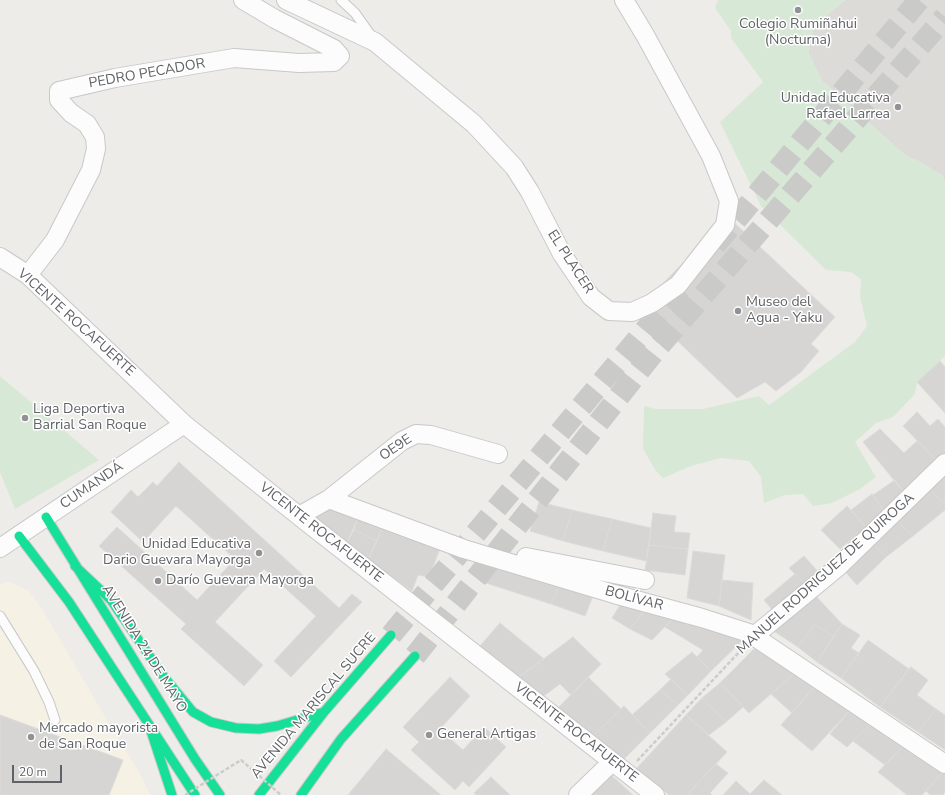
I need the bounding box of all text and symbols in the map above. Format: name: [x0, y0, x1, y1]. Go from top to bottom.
marker: Colegio Rumiñahui (Nocturna): [793, 5, 803, 15]
place label: Colegio Rumiñahui (Nocturna): [739, 17, 857, 50]
street label: PEDRO PECADOR: [87, 55, 207, 93]
place label: Unidad Educativa Rafael Larrea: [781, 91, 890, 124]
marker: Unidad Educativa Rafael Larrea: [893, 102, 903, 112]
street label: EL PLACER: [543, 227, 597, 297]
street label: VICENTE ROCAFUERTE: [14, 266, 138, 380]
place label: Museo del Agua - Yaku: [746, 295, 822, 328]
marker: Museo del Agua - Yaku: [733, 306, 743, 316]
place label: Liga Deportiva Barrial San Roque: [33, 402, 146, 434]
marker: Liga Deportiva Barrial San Roque: [20, 413, 30, 423]
street label: OE9E: [377, 431, 415, 465]
street label: CUMANDÁ: [57, 459, 127, 513]
street label: VICENTE ROCAFUERTE: [256, 479, 386, 587]
street label: MANUEL RODRIGUEZ DE QUIROGA: [734, 490, 918, 658]
place label: Unidad Educativa Dario Guevara Mayorga: [103, 537, 251, 570]
marker: Unidad Educativa Dario Guevara Mayorga: [254, 548, 264, 558]
place label: Darío Guevara Mayorga: [166, 573, 314, 589]
marker: Darío Guevara Mayorga: [153, 576, 163, 586]
street label: AVENIDA 24 DE MAYO: [98, 582, 190, 716]
street label: BOLÍVAR: [603, 583, 665, 615]
street label: AVENIDA MARISCAL SUCRE: [248, 630, 380, 782]
street label: VICENTE ROCAFUERTE: [511, 679, 641, 787]
place label: Mercado mayorista de San Roque: [39, 721, 158, 754]
place label: General Artigas: [437, 727, 536, 743]
marker: General Artigas: [424, 730, 434, 740]
marker: Mercado mayorista de San Roque: [26, 732, 36, 742]
scale bar: [14, 757, 64, 783]
text: 20 m: [19, 764, 47, 780]

